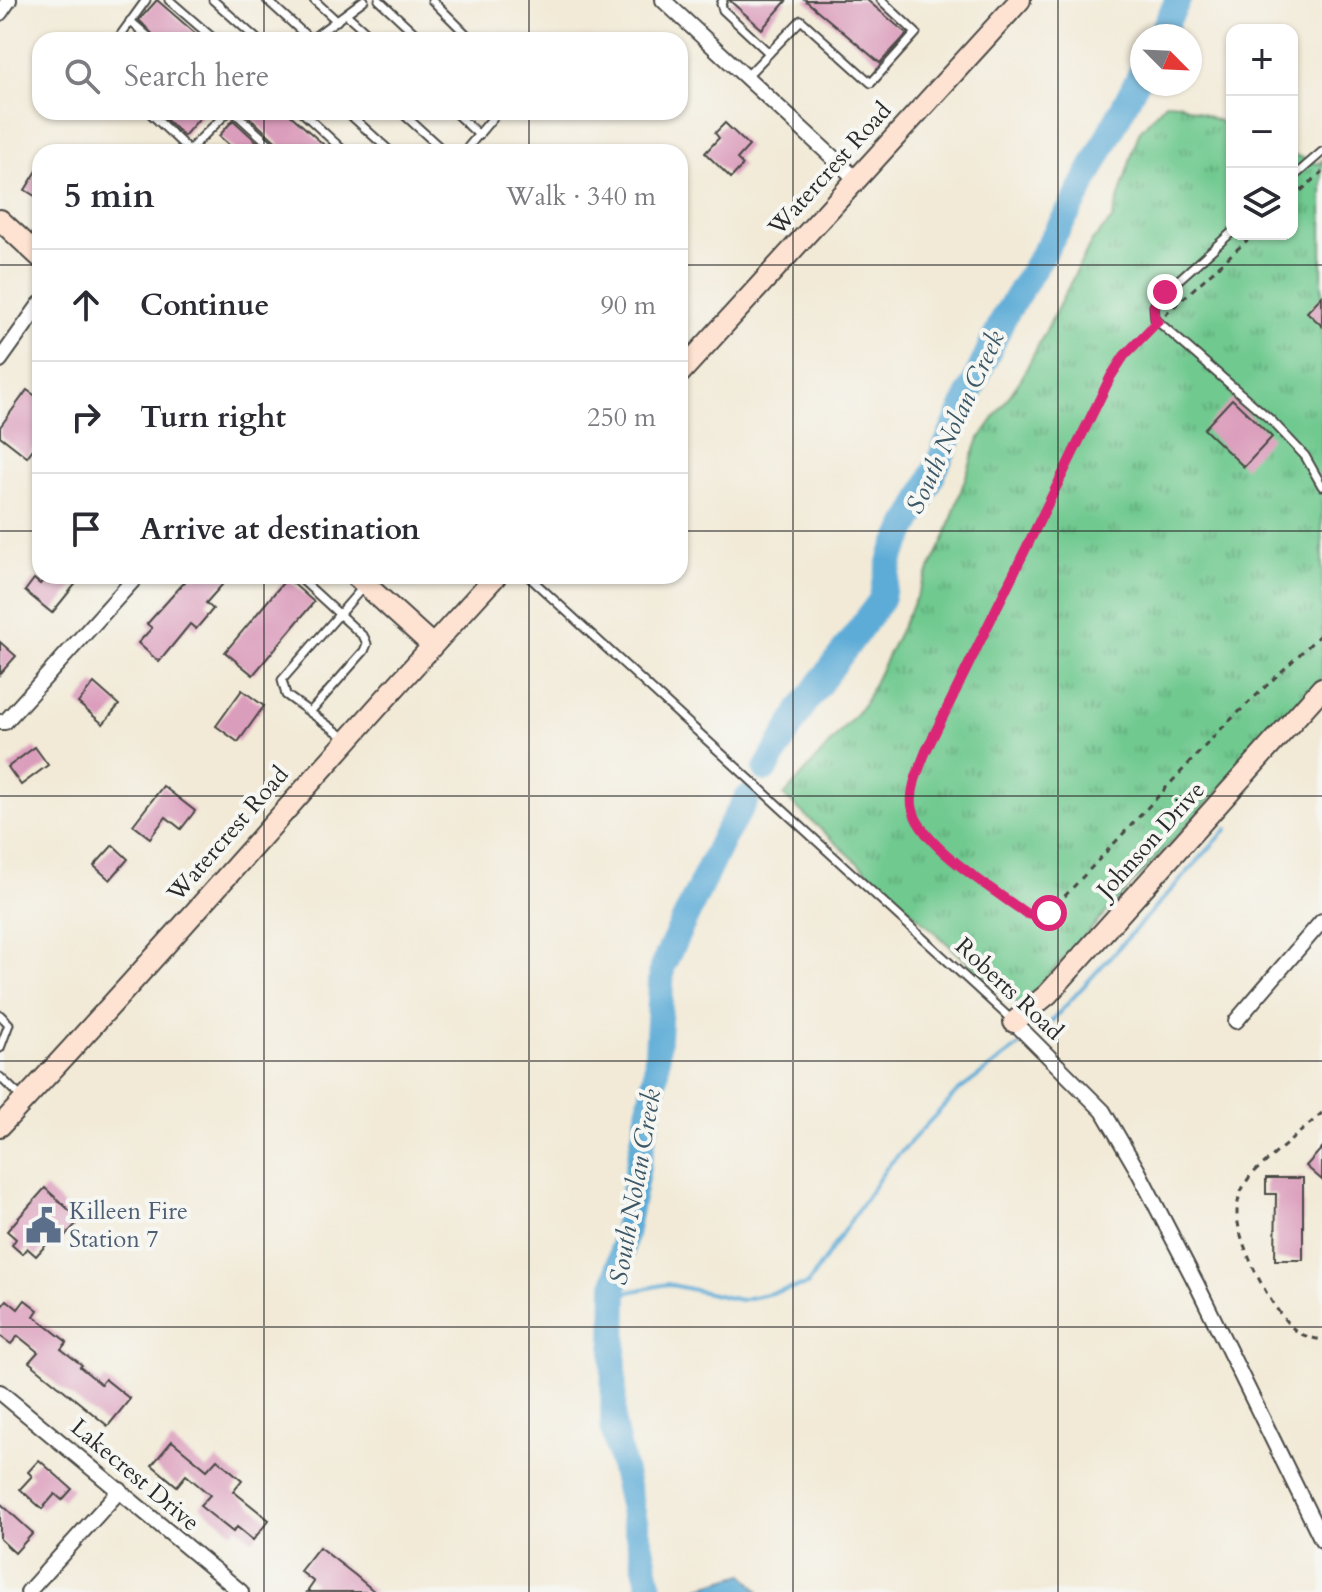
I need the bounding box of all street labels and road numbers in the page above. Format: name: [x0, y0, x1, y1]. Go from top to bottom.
street label: Watercrest Road: [760, 95, 899, 244]
street label: Watercrest Road: [159, 759, 296, 910]
street label: Johnson Drive: [1088, 774, 1212, 908]
street label: Roberts Road: [948, 930, 1070, 1048]
street label: Lakecrest Drive: [63, 1411, 207, 1539]

